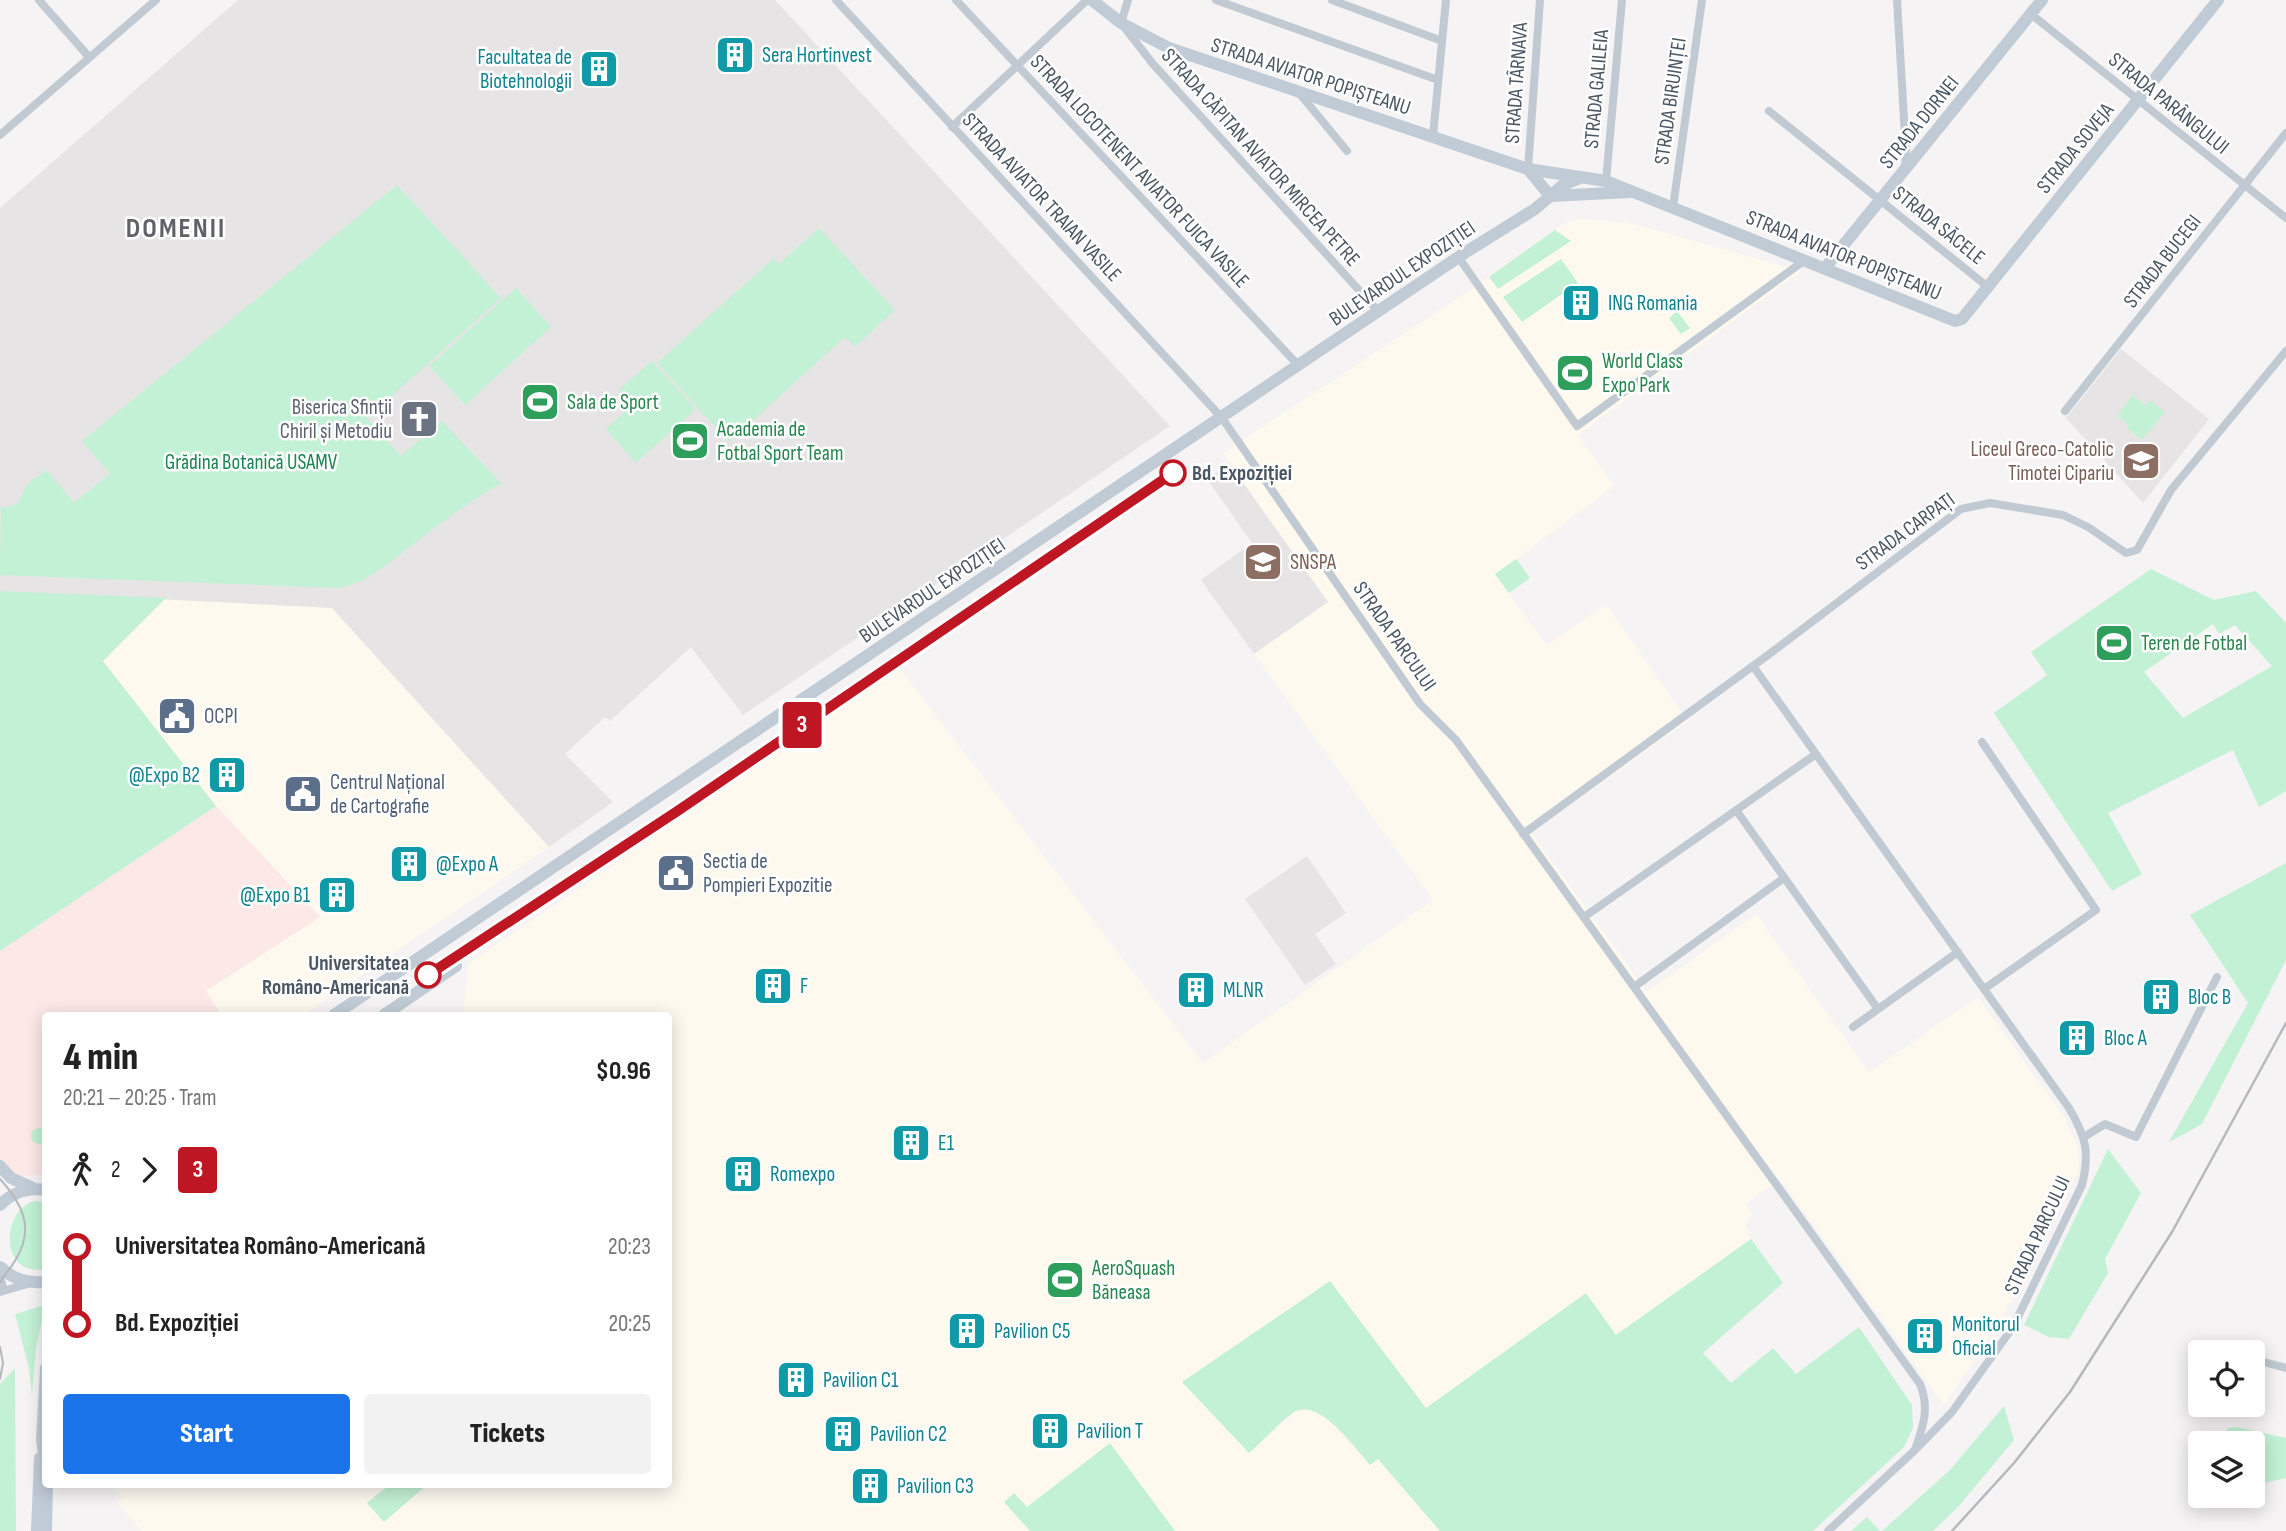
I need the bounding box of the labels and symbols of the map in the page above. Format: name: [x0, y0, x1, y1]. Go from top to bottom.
street label: STRADA TÂRNAVA: [1500, 21, 1533, 145]
street label: STRADA GALILEIA: [1579, 27, 1614, 150]
street label: STRADA AVIATOR POPIȘTEANU: [1208, 32, 1414, 121]
building icon: Sera Hortinvest: [714, 34, 756, 76]
street label: STRADA BIRUINȚEI: [1649, 36, 1692, 166]
place label: Sera Hortinvest: [762, 43, 872, 68]
street label: STRADA CĂPITAN AVIATOR MIRCEA PETRE: [1156, 43, 1365, 271]
place label: Facultatea de Biotehnologii: [478, 45, 572, 94]
street label: STRADA PARÂNGULUI: [2103, 47, 2234, 160]
building icon: Facultatea de Biotehnologii: [578, 48, 620, 90]
street label: STRADA LOCOTENENT AVIATOR FUICA VASILE: [1025, 50, 1254, 293]
street label: STRADA DORNEI: [1874, 71, 1964, 174]
street label: STRADA SOVEJA: [2031, 97, 2120, 198]
street label: STRADA AVIATOR TRAIAN VASILE: [957, 108, 1126, 287]
street label: STRADA SĂCELE: [1888, 181, 1990, 270]
street label: STRADA AVIATOR POPIȘTEANU: [1743, 205, 1945, 306]
street label: STRADA BUCEGI: [2118, 210, 2207, 313]
district label: DOMENII: [126, 212, 226, 245]
street label: BULEVARDUL EXPOZIȚIEI: [1325, 215, 1480, 331]
building icon: ING Romania: [1560, 282, 1602, 324]
place label: ING Romania: [1608, 291, 1698, 316]
place label: World Class Expo Park: [1602, 349, 1683, 398]
sports icon: World Class Expo Park: [1554, 352, 1596, 394]
sports icon: Sala de Sport: [519, 381, 561, 423]
place label: Sala de Sport: [567, 390, 659, 415]
place label: Biserica Sfinții Chiril și Metodiu: [280, 395, 392, 444]
church icon: Biserica Sfinții Chiril și Metodiu: [398, 398, 440, 440]
place label: Academia de Fotbal Sport Team: [716, 417, 843, 466]
sports icon: Academia de Fotbal Sport Team: [669, 420, 711, 462]
place label: Liceul Greco-Catolic Timotei Cipariu: [1971, 437, 2114, 486]
school or university icon: Liceul Greco-Catolic Timotei Cipariu: [2120, 440, 2162, 482]
park label: Grădina Botanică USAMV: [165, 450, 338, 475]
marker: Bd. Expoziției: [1160, 460, 1186, 486]
place label: Bd. Expoziției: [1192, 461, 1292, 486]
street label: STRADA CARPAȚI: [1851, 487, 1960, 576]
street label: BULEVARDUL EXPOZIȚIEI: [855, 532, 1010, 648]
school or university icon: SNSPA: [1242, 541, 1284, 583]
place label: SNSPA: [1290, 550, 1337, 575]
street label: STRADA PARCULUI: [1348, 577, 1442, 696]
sports icon: Teren de Fotbal: [2093, 622, 2135, 664]
place label: Teren de Fotbal: [2141, 631, 2247, 656]
public building icon: OCPI: [156, 695, 198, 737]
line badge: 3: [779, 702, 825, 748]
place label: OCPI: [204, 704, 238, 729]
building icon: @Expo B2: [206, 754, 248, 796]
place label: @Expo B2: [129, 763, 200, 788]
place label: Centrul Național de Cartografie: [330, 770, 445, 819]
public building icon: Centrul Național de Cartografie: [282, 773, 324, 815]
building icon: @Expo A: [388, 843, 430, 885]
place label: Sectia de Pompieri Expozitie: [703, 849, 832, 898]
place label: @Expo A: [436, 852, 499, 877]
public building icon: Sectia de Pompieri Expozitie: [655, 852, 697, 894]
building icon: @Expo B1: [316, 874, 358, 916]
place label: @Expo B1: [240, 883, 311, 908]
place label: Universitatea Româno-Americană: [262, 951, 409, 1000]
marker: Universitatea Româno-Americană: [415, 962, 441, 988]
building icon: F: [752, 965, 794, 1007]
building icon: MLNR: [1175, 969, 1217, 1011]
place label: F: [800, 974, 808, 999]
building icon: Bloc B: [2140, 976, 2182, 1018]
place label: MLNR: [1223, 978, 1264, 1003]
place label: Bloc B: [2188, 985, 2231, 1010]
building icon: Bloc A: [2056, 1017, 2098, 1059]
place label: Bloc A: [2104, 1026, 2148, 1051]
building icon: E1: [890, 1122, 932, 1164]
place label: E1: [938, 1131, 955, 1156]
building icon: Romexpo: [722, 1153, 764, 1195]
place label: Romexpo: [770, 1162, 835, 1187]
street label: STRADA PARCULUI: [1999, 1172, 2076, 1298]
place label: AeroSquash Băneasa: [1091, 1256, 1175, 1305]
sports icon: AeroSquash Băneasa: [1044, 1259, 1086, 1301]
building icon: Pavilion C5: [946, 1310, 988, 1352]
place label: Monitorul Oficial: [1952, 1312, 2020, 1361]
building icon: Monitorul Oficial: [1904, 1315, 1946, 1357]
place label: Pavilion C5: [994, 1319, 1070, 1344]
building icon: Pavilion C1: [775, 1359, 817, 1401]
place label: Pavilion C1: [823, 1368, 899, 1393]
building icon: Pavilion T: [1029, 1410, 1071, 1452]
building icon: Pavilion C2: [822, 1413, 864, 1455]
place label: Pavilion T: [1077, 1419, 1144, 1444]
place label: Pavilion C2: [870, 1422, 947, 1447]
building icon: Pavilion C3: [849, 1465, 891, 1507]
place label: Pavilion C3: [897, 1474, 974, 1499]

